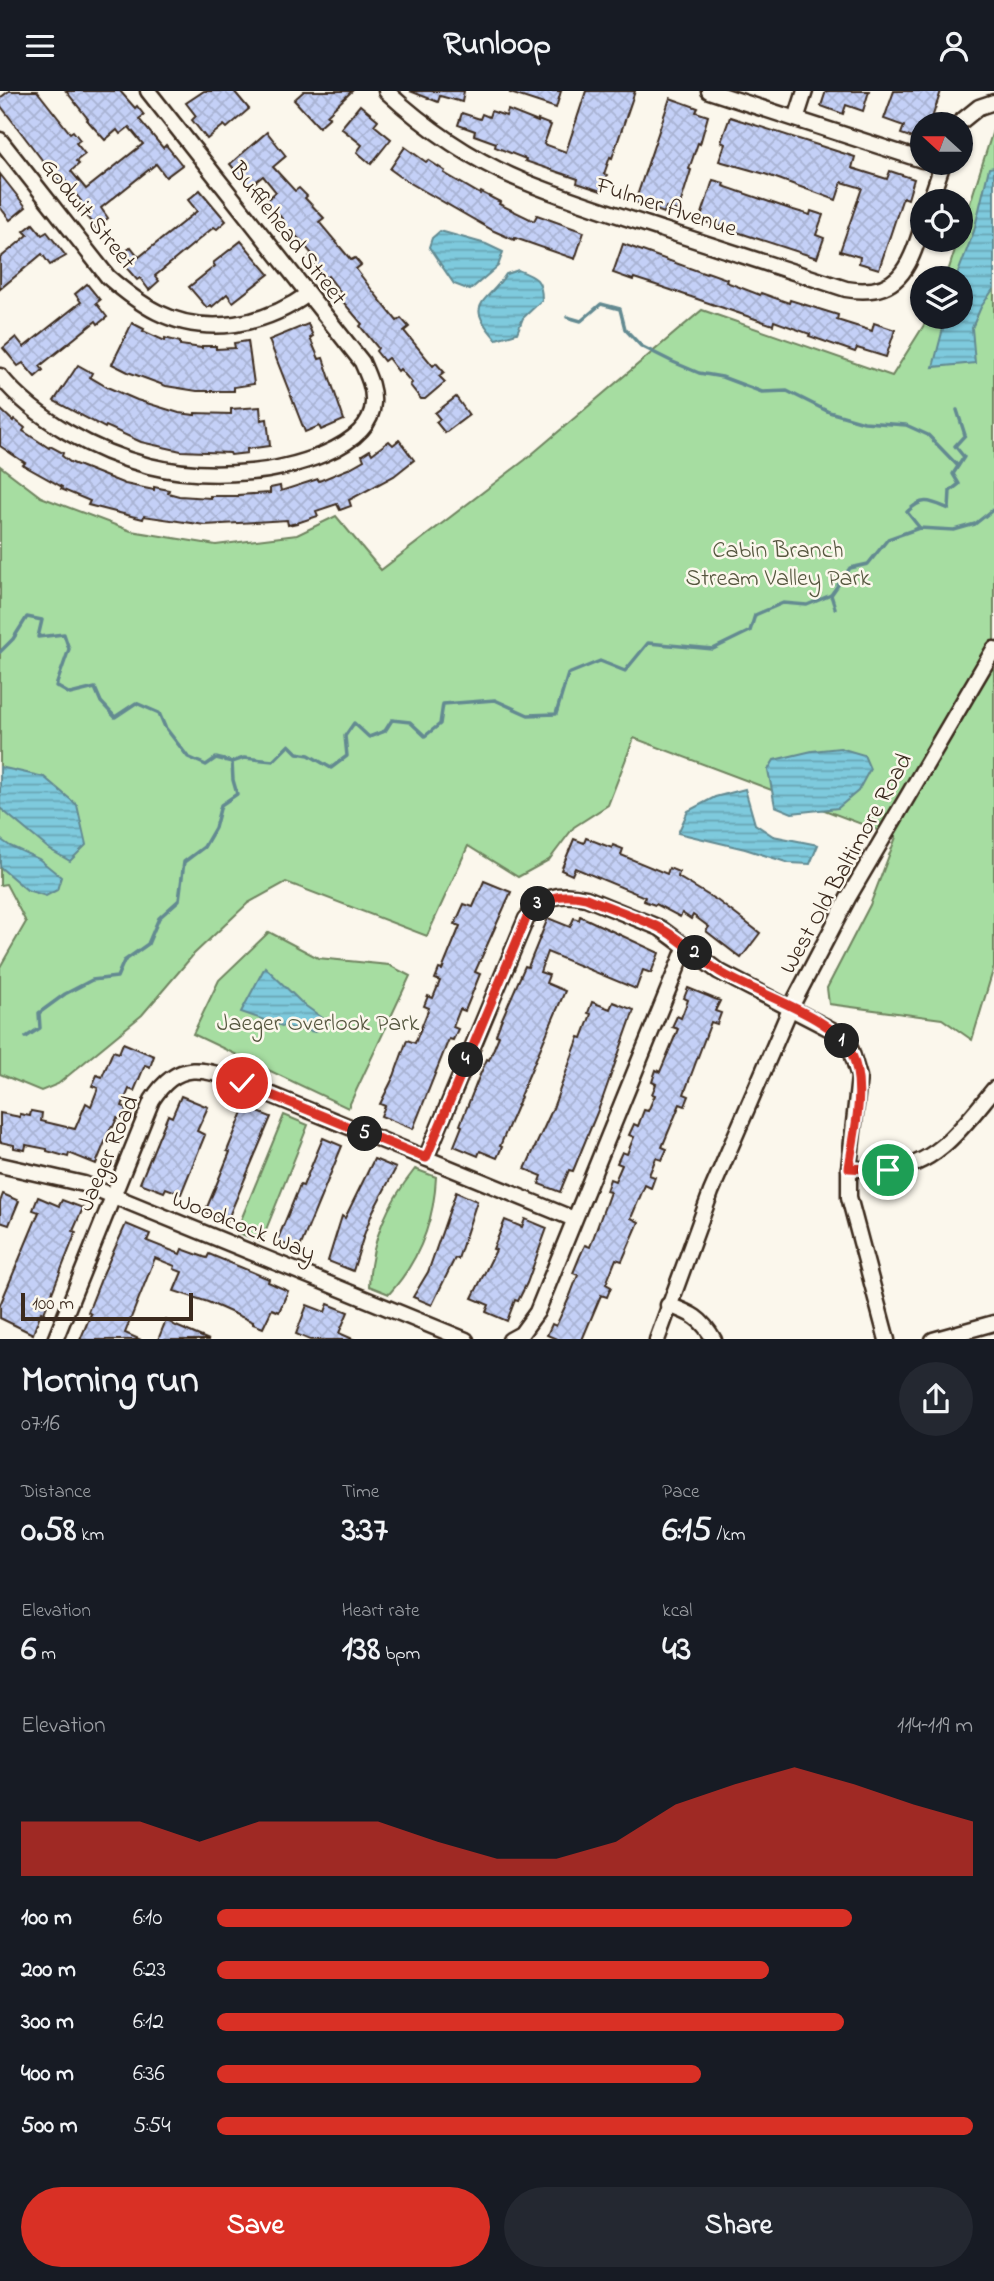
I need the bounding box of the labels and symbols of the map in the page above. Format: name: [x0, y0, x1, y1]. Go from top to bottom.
north arrow: [910, 112, 973, 175]
street label: Godwit Street: [31, 151, 143, 278]
street label: Bufflehead Street: [219, 154, 354, 314]
street label: Fulmer Avenue: [590, 169, 741, 248]
park label: Cabin Branch Stream Valley Park: [685, 534, 871, 598]
street label: West Old Baltimore Road: [772, 747, 923, 981]
pin: 3: [520, 887, 556, 921]
pin: 2: [678, 935, 712, 971]
park label: Jaeger Overlook Park: [217, 1007, 420, 1042]
pin: 1: [824, 1023, 860, 1059]
pin: 4: [448, 1042, 484, 1077]
pin: [212, 1053, 272, 1113]
street label: Jaeger Road: [69, 1090, 150, 1217]
pin: 5: [348, 1117, 382, 1151]
pin: [858, 1140, 918, 1200]
street label: Woodcock Way: [166, 1183, 320, 1273]
scale bar: [21, 1290, 192, 1322]

